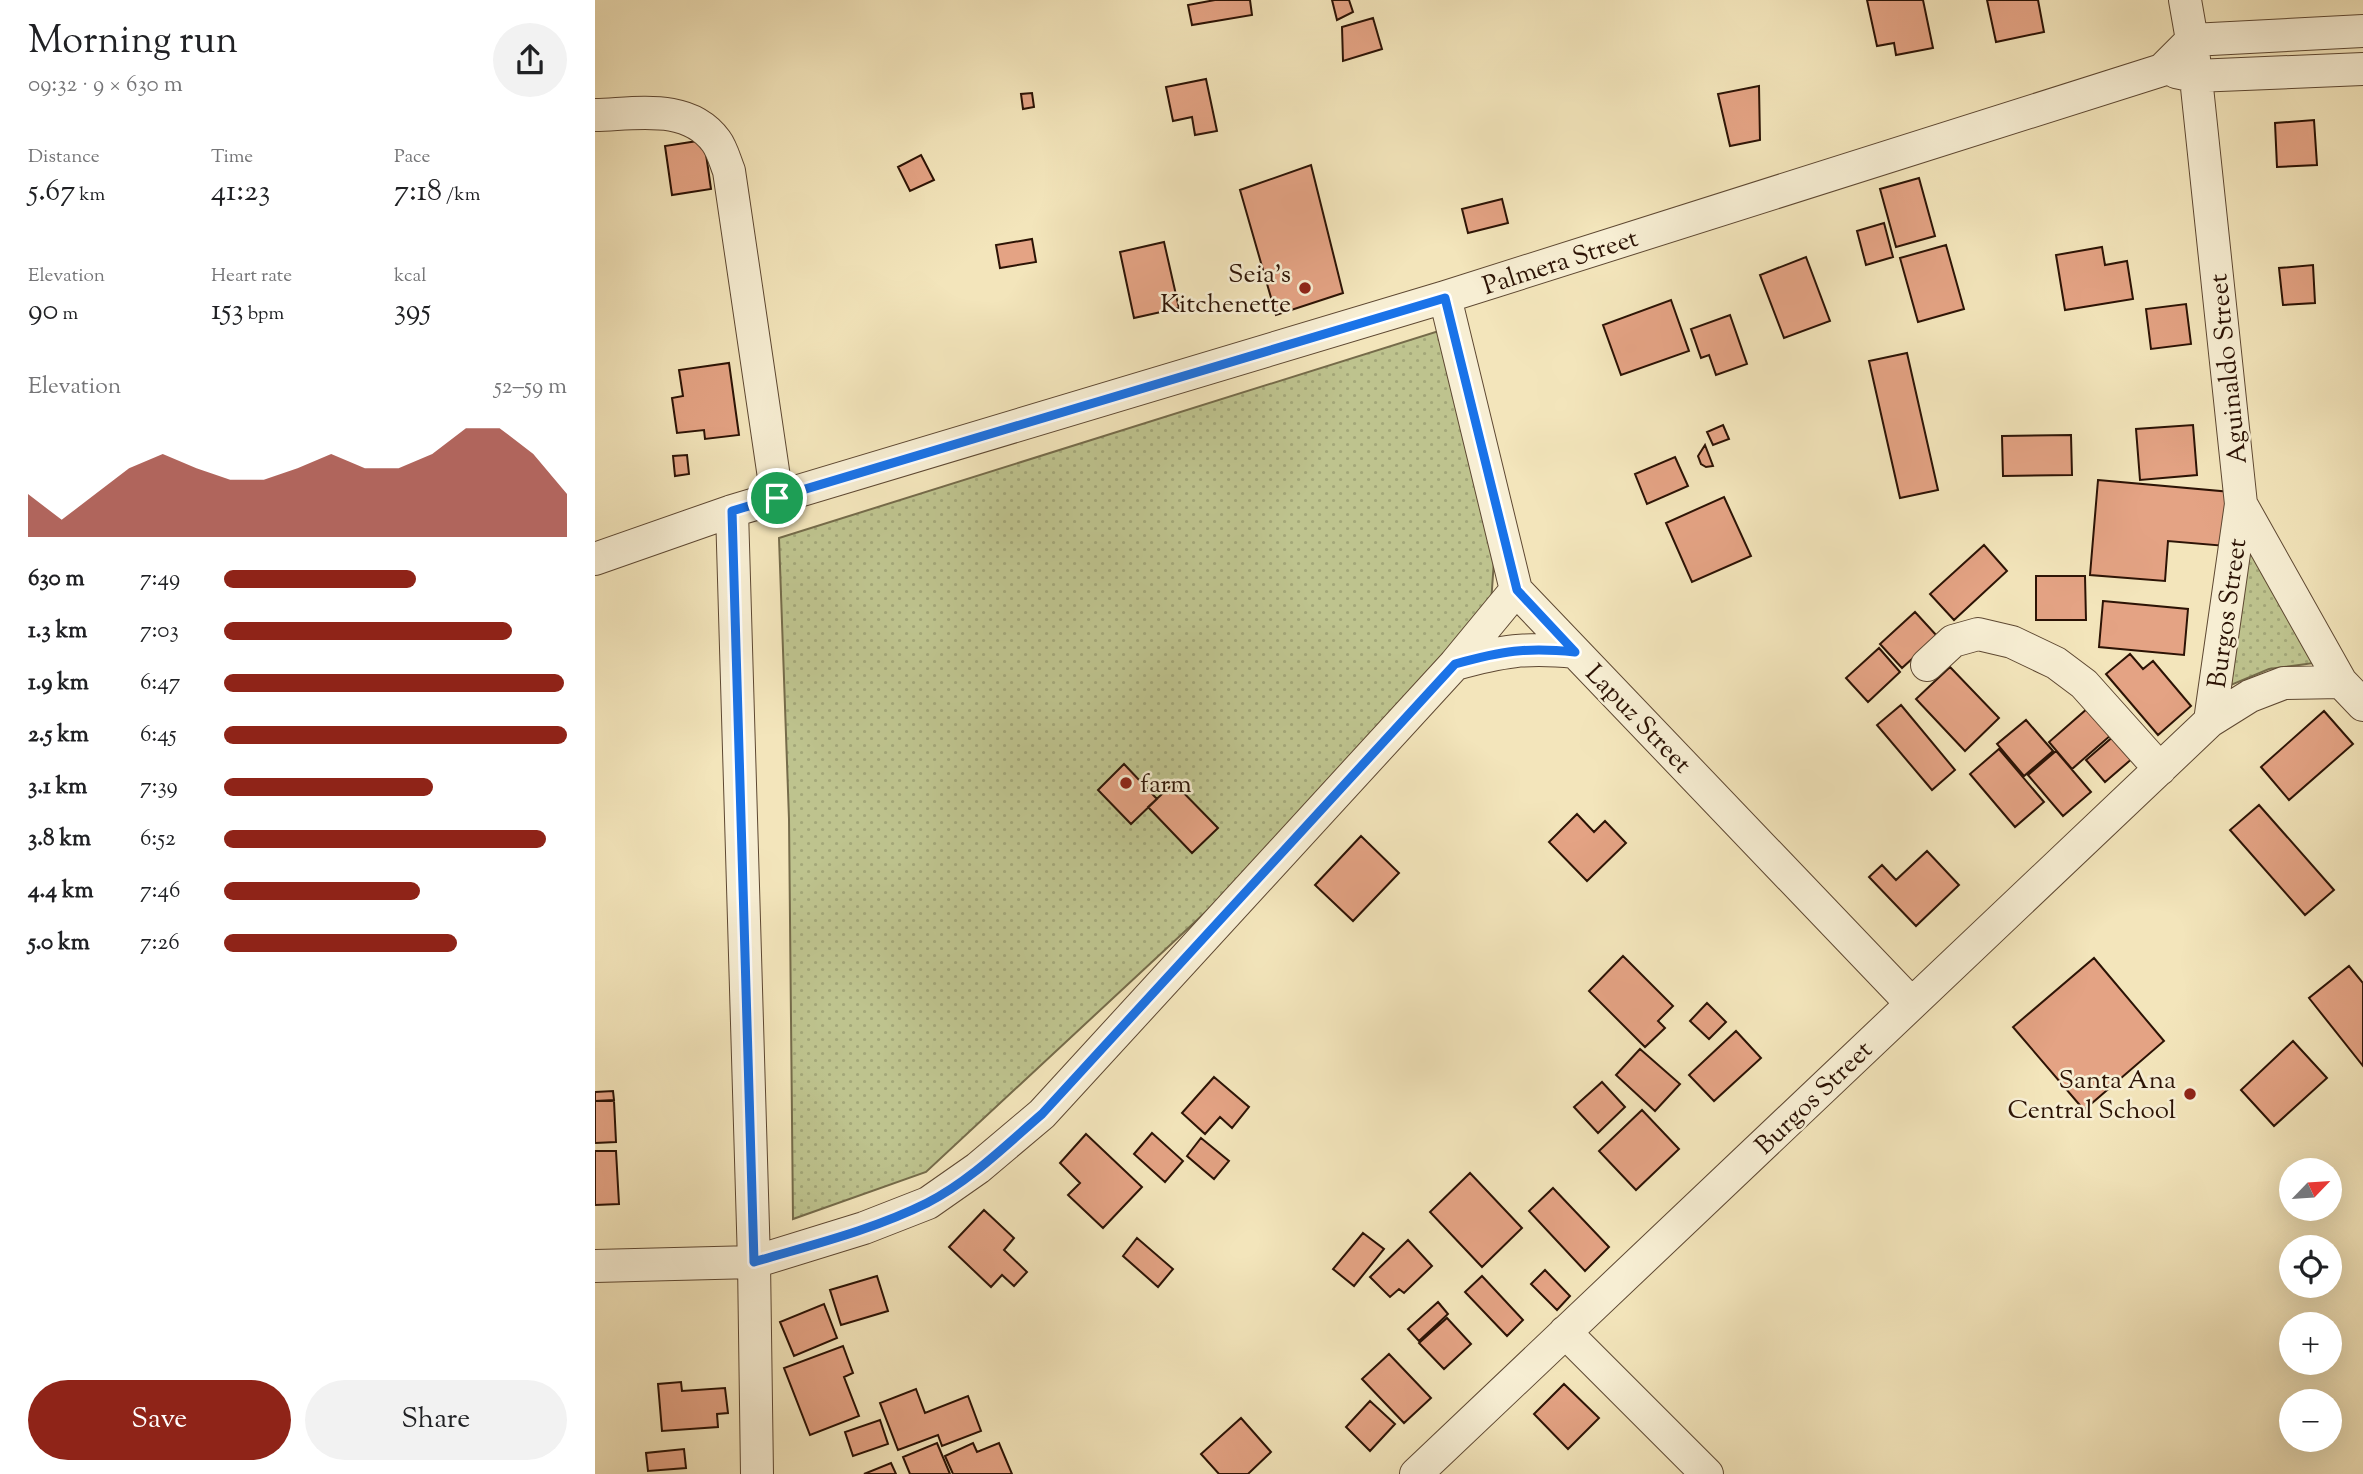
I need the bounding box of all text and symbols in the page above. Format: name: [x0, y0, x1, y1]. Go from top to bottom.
text: Morning run: [28, 16, 238, 70]
button: share: [493, 23, 567, 97]
text: 09:32 · 9 × 630 m: [28, 69, 183, 102]
text: Distance: [28, 144, 100, 171]
text: Time: [211, 144, 253, 171]
text: Pace: [394, 144, 430, 171]
text: 5.67: [28, 171, 75, 214]
text: 41:23: [211, 171, 270, 214]
text: 7:18: [394, 171, 442, 214]
text: km: [75, 182, 105, 209]
text: /km: [442, 182, 480, 209]
street label: Palmera Street: [1478, 221, 1643, 306]
place label: Seia's Kitchenette: [1160, 257, 1291, 324]
text: Elevation: [28, 263, 105, 290]
text: Heart rate: [211, 263, 292, 290]
text: kcal: [394, 263, 427, 290]
street label: Aguinaldo Street: [2201, 272, 2258, 466]
marker: Seia's Kitchenette: [1297, 280, 1313, 296]
text: 90: [28, 290, 58, 333]
text: 153: [211, 290, 244, 333]
text: 395: [394, 290, 431, 333]
text: m: [58, 301, 78, 328]
text: bpm: [244, 301, 284, 328]
text: Elevation: [28, 371, 121, 404]
text: 52–59 m: [494, 371, 567, 404]
pin: [747, 468, 807, 528]
icon: arrive: [758, 479, 796, 517]
street label: Burgos Street: [2200, 536, 2257, 691]
text: 630 m: [28, 563, 85, 596]
text: 7:49: [140, 563, 180, 596]
text: 1.3 km: [28, 615, 87, 648]
text: 7:03: [140, 615, 179, 648]
street label: Lapuz Street: [1576, 657, 1699, 783]
text: 1.9 km: [28, 667, 89, 700]
text: 6:47: [140, 667, 180, 700]
text: 2.5 km: [28, 719, 89, 752]
text: 6:45: [140, 719, 177, 752]
place label: farm: [1140, 767, 1192, 804]
text: 3.1 km: [28, 771, 87, 804]
text: 7:39: [140, 771, 178, 804]
marker: farm: [1118, 775, 1134, 791]
text: 3.8 km: [28, 823, 91, 856]
text: 6:52: [140, 823, 176, 856]
text: 4.4 km: [28, 875, 93, 908]
text: 7:46: [140, 875, 180, 908]
text: 5.0 km: [28, 927, 90, 960]
text: 7:26: [140, 927, 180, 960]
street label: Burgos Street: [1748, 1033, 1882, 1164]
place label: Santa Ana Central School: [2007, 1063, 2176, 1130]
marker: Santa Ana Central School: [2182, 1086, 2198, 1102]
north arrow: [2279, 1158, 2341, 1222]
map controls: [2279, 1158, 2342, 1452]
button: locate: [2279, 1235, 2342, 1298]
button: +: [2279, 1312, 2342, 1375]
button: Save: [28, 1380, 291, 1460]
button: Share: [305, 1380, 567, 1460]
button: −: [2279, 1389, 2342, 1452]

